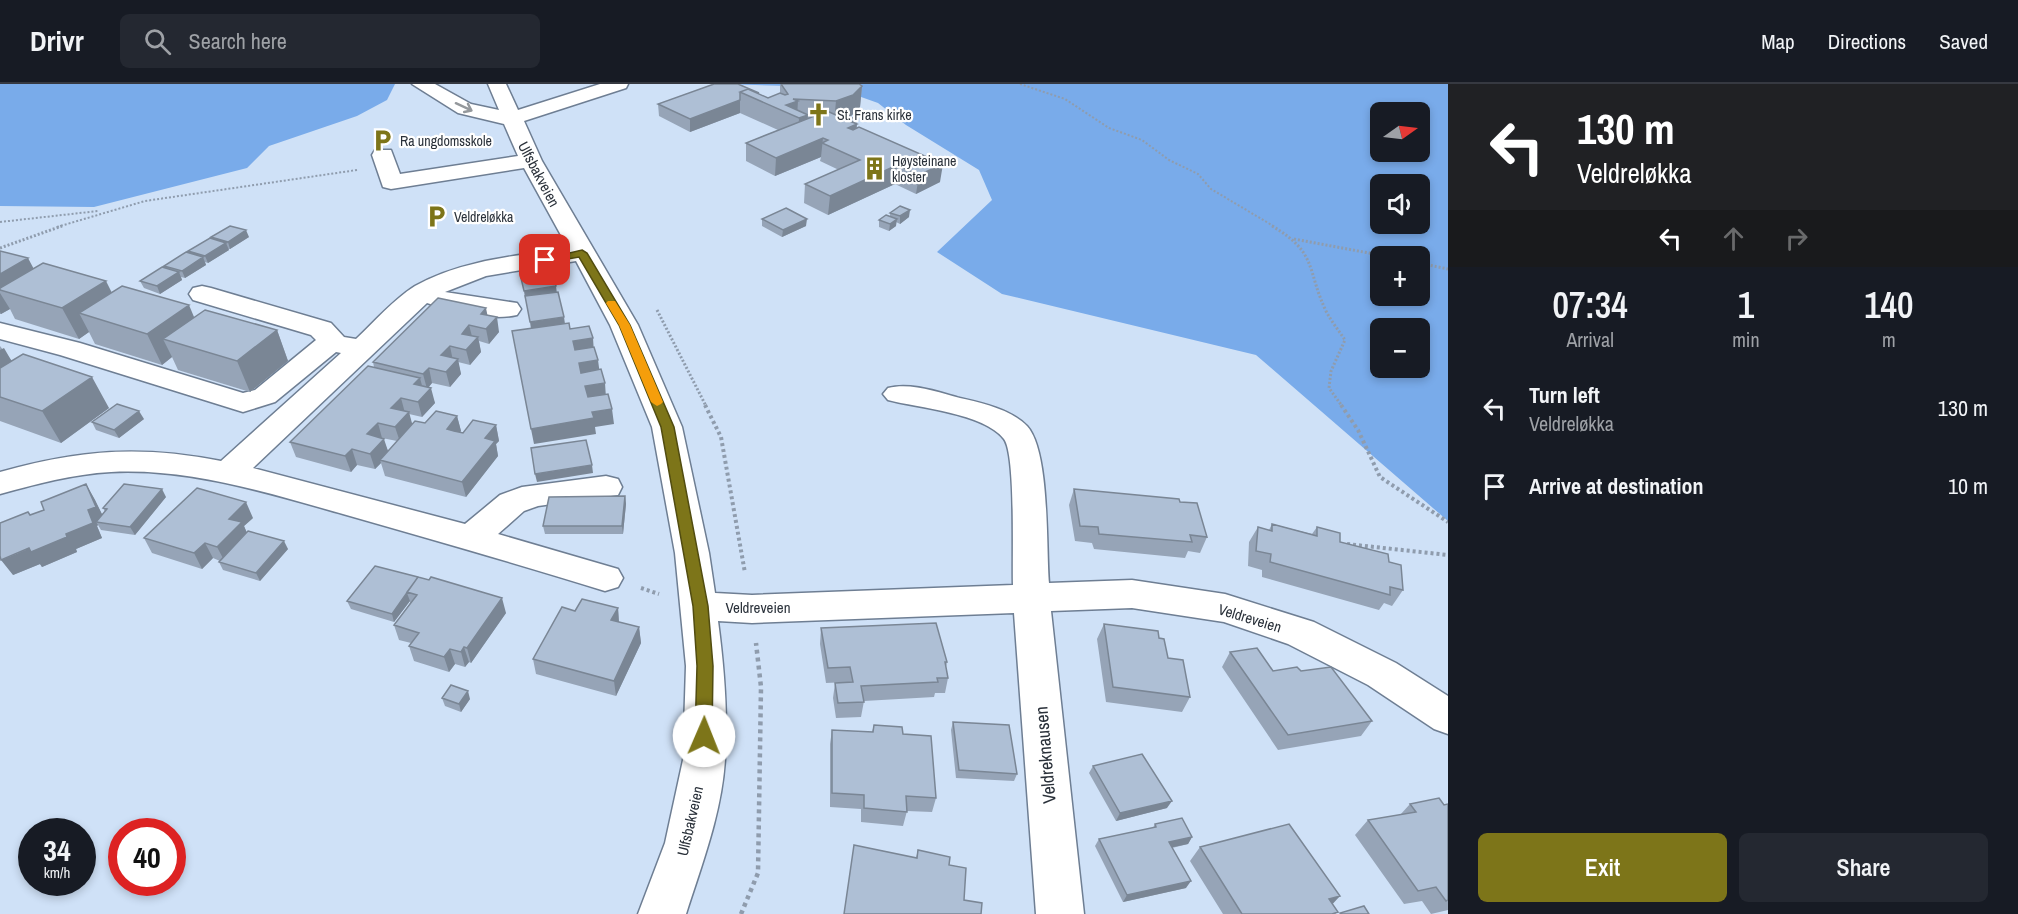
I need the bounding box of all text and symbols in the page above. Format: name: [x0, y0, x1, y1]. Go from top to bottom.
search box: [120, 14, 540, 68]
text: Drivr: [30, 22, 84, 60]
icon: search: [141, 25, 174, 58]
text: Search here: [189, 26, 287, 56]
text: Map: [1761, 27, 1795, 56]
text: Directions: [1828, 27, 1906, 56]
text: Saved: [1939, 27, 1988, 56]
text: 130 m: [1577, 101, 1675, 157]
one-way arrow: [455, 102, 473, 114]
church icon: St. Frans kirke: [806, 102, 832, 128]
north arrow: [1370, 102, 1430, 162]
map controls: [1370, 102, 1430, 378]
place label: St. Frans kirke: [837, 106, 912, 124]
icon: left: [1478, 108, 1556, 186]
parking icon: Ra ungdomsskole: [369, 128, 395, 154]
place label: Ra ungdomsskole: [400, 132, 492, 150]
street label: Ulfsbakveien: [513, 138, 565, 210]
place label: Høysteinane kloster: [892, 152, 956, 186]
text: Veldreløkka: [1577, 155, 1691, 191]
building icon: Høysteinane kloster: [861, 156, 887, 182]
button: sound: [1370, 174, 1430, 234]
parking icon: Veldreløkka: [423, 204, 449, 230]
place label: Veldreløkka: [454, 208, 514, 226]
icon: left: [1654, 222, 1687, 255]
icon: ahead: [1717, 222, 1750, 255]
icon: right: [1780, 222, 1813, 255]
pin: [519, 234, 570, 285]
icon: arrive: [528, 243, 561, 276]
button: +: [1370, 246, 1430, 306]
text: 07:34: [1553, 281, 1628, 329]
text: 1: [1738, 281, 1754, 329]
text: 140: [1864, 281, 1913, 329]
button: −: [1370, 318, 1430, 378]
text: Arrival: [1566, 326, 1614, 353]
text: min: [1732, 326, 1760, 353]
text: m: [1882, 326, 1896, 353]
text: Turn left: [1529, 380, 1600, 410]
icon: left: [1478, 392, 1511, 425]
text: 130 m: [1938, 393, 1988, 423]
text: Veldreløkka: [1529, 410, 1614, 437]
icon: arrive: [1478, 470, 1511, 503]
text: Arrive at destination: [1529, 471, 1703, 501]
text: 10 m: [1948, 471, 1988, 501]
street label: Veldreveien: [726, 597, 790, 618]
street label: Veldreveien: [1216, 598, 1284, 638]
position arrow: [672, 704, 736, 768]
street label: Veldreknausen: [1028, 705, 1062, 805]
street label: Ulfsbakveien: [672, 784, 708, 858]
speed limit sign: 40: [108, 818, 186, 896]
text: 34: [43, 830, 71, 870]
button: Exit: [1478, 833, 1727, 902]
button: Share: [1739, 833, 1988, 902]
text: km/h: [44, 862, 70, 883]

